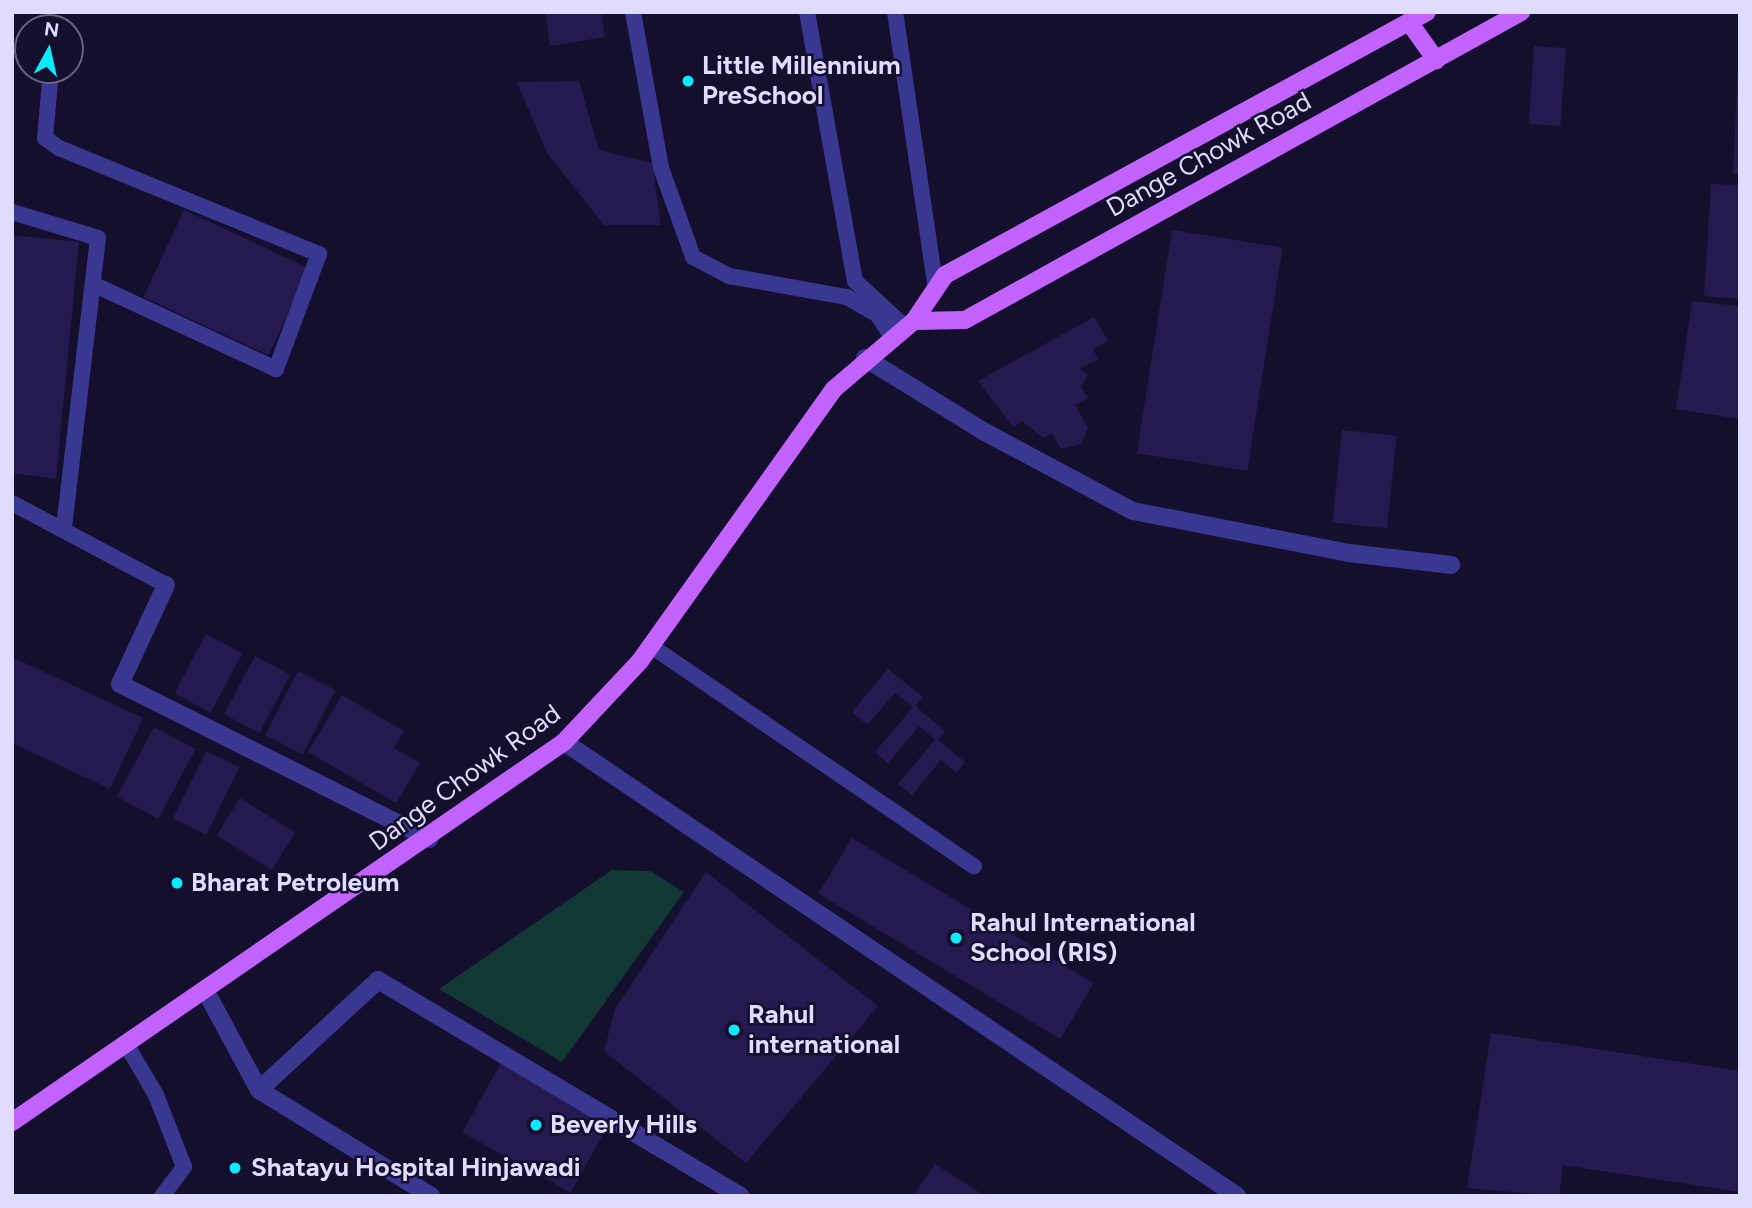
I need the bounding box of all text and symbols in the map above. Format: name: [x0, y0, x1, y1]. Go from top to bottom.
north arrow: [14, 14, 84, 84]
text: N: [43, 17, 61, 42]
place label: Little Millennium PreSchool: [702, 50, 901, 112]
marker: Little Millennium PreSchool: [680, 73, 696, 89]
street label: Dange Chowk Road: [1101, 86, 1317, 224]
street label: Dange Chowk Road: [363, 698, 567, 858]
place label: Bharat Petroleum: [191, 867, 399, 899]
marker: Bharat Petroleum: [169, 875, 185, 891]
place label: Rahul International School (RIS): [970, 907, 1196, 968]
marker: Rahul International School (RIS): [948, 930, 964, 946]
place label: Rahul international: [748, 999, 900, 1060]
marker: Rahul international: [726, 1022, 742, 1038]
place label: Beverly Hills: [550, 1109, 697, 1141]
marker: Beverly Hills: [528, 1117, 544, 1133]
place label: Shatayu Hospital Hinjawadi: [251, 1152, 580, 1184]
marker: Shatayu Hospital Hinjawadi: [225, 1158, 245, 1178]

